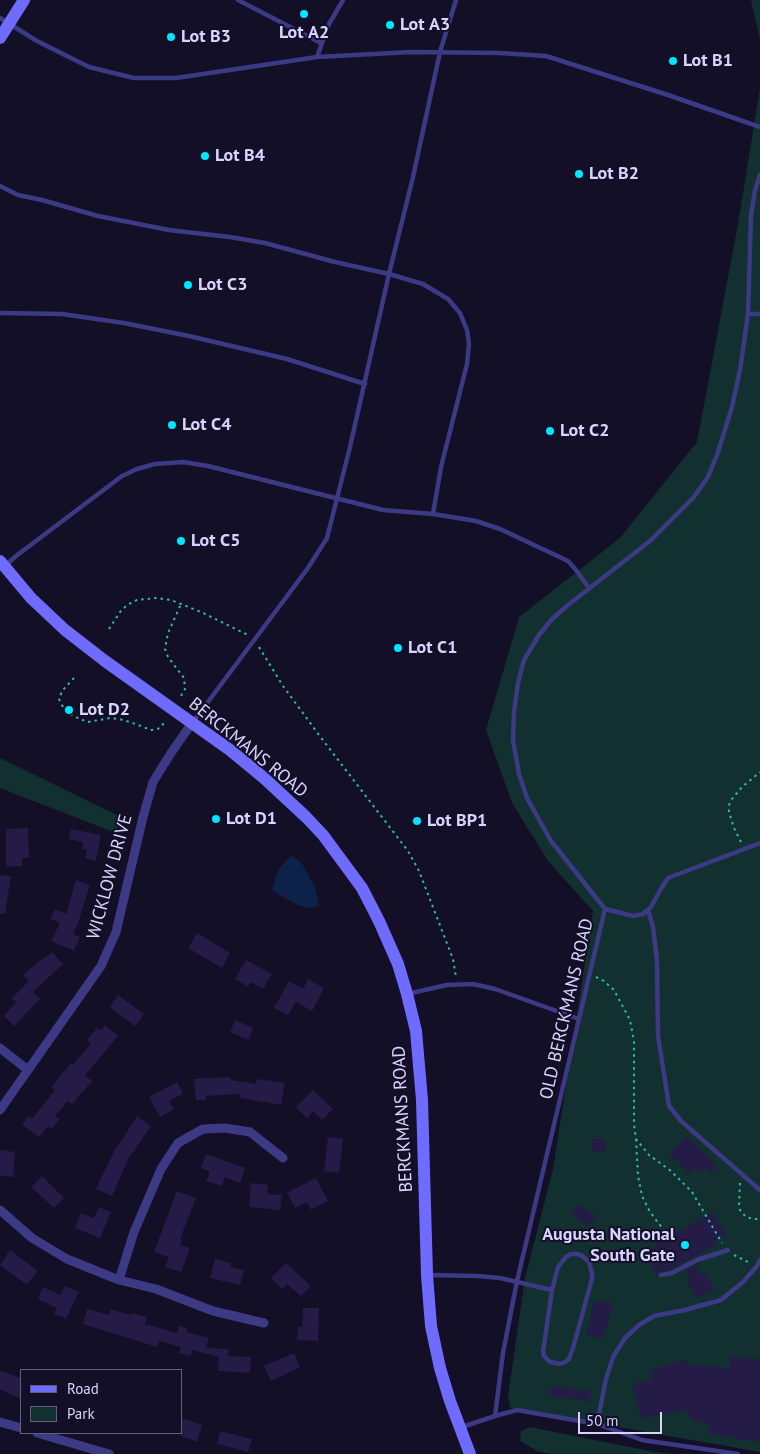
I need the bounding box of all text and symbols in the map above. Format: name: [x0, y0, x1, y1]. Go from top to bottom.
marker: Lot A2: [298, 8, 310, 20]
place label: Lot A3: [400, 14, 450, 36]
marker: Lot A3: [384, 19, 396, 31]
place label: Lot A2: [279, 22, 329, 44]
place label: Lot B3: [181, 26, 231, 48]
marker: Lot B3: [165, 31, 177, 43]
place label: Lot B1: [683, 50, 733, 72]
marker: Lot B1: [667, 55, 679, 67]
place label: Lot B4: [215, 145, 265, 167]
marker: Lot B4: [199, 150, 211, 162]
place label: Lot B2: [589, 163, 639, 185]
marker: Lot B2: [573, 168, 585, 180]
place label: Lot C3: [198, 274, 247, 296]
marker: Lot C3: [182, 279, 194, 291]
place label: Lot C4: [182, 414, 231, 436]
marker: Lot C4: [166, 419, 178, 431]
place label: Lot C2: [560, 420, 609, 442]
marker: Lot C2: [544, 425, 556, 437]
place label: Lot C5: [191, 530, 240, 552]
marker: Lot C5: [175, 535, 187, 547]
place label: Lot C1: [408, 637, 457, 659]
marker: Lot C1: [392, 642, 404, 654]
street label: BERCKMANS ROAD: [184, 693, 312, 803]
place label: Lot D2: [79, 699, 130, 721]
marker: Lot D2: [63, 704, 75, 716]
place label: Lot D1: [226, 808, 277, 830]
place label: Lot BP1: [427, 810, 487, 832]
street label: WICKLOW DRIVE: [83, 812, 137, 942]
marker: Lot D1: [210, 813, 222, 825]
marker: Lot BP1: [411, 815, 423, 827]
street label: OLD BERCKMANS ROAD: [536, 917, 598, 1101]
street label: BERCKMANS ROAD: [388, 1045, 418, 1193]
place label: Augusta National South Gate: [542, 1224, 675, 1266]
marker: Augusta National South Gate: [679, 1239, 691, 1251]
legend: [20, 1369, 182, 1434]
text: Road: [67, 1379, 99, 1398]
scale bar: [580, 1402, 664, 1434]
text: Park: [67, 1404, 95, 1423]
text: 50 m: [586, 1411, 619, 1430]

